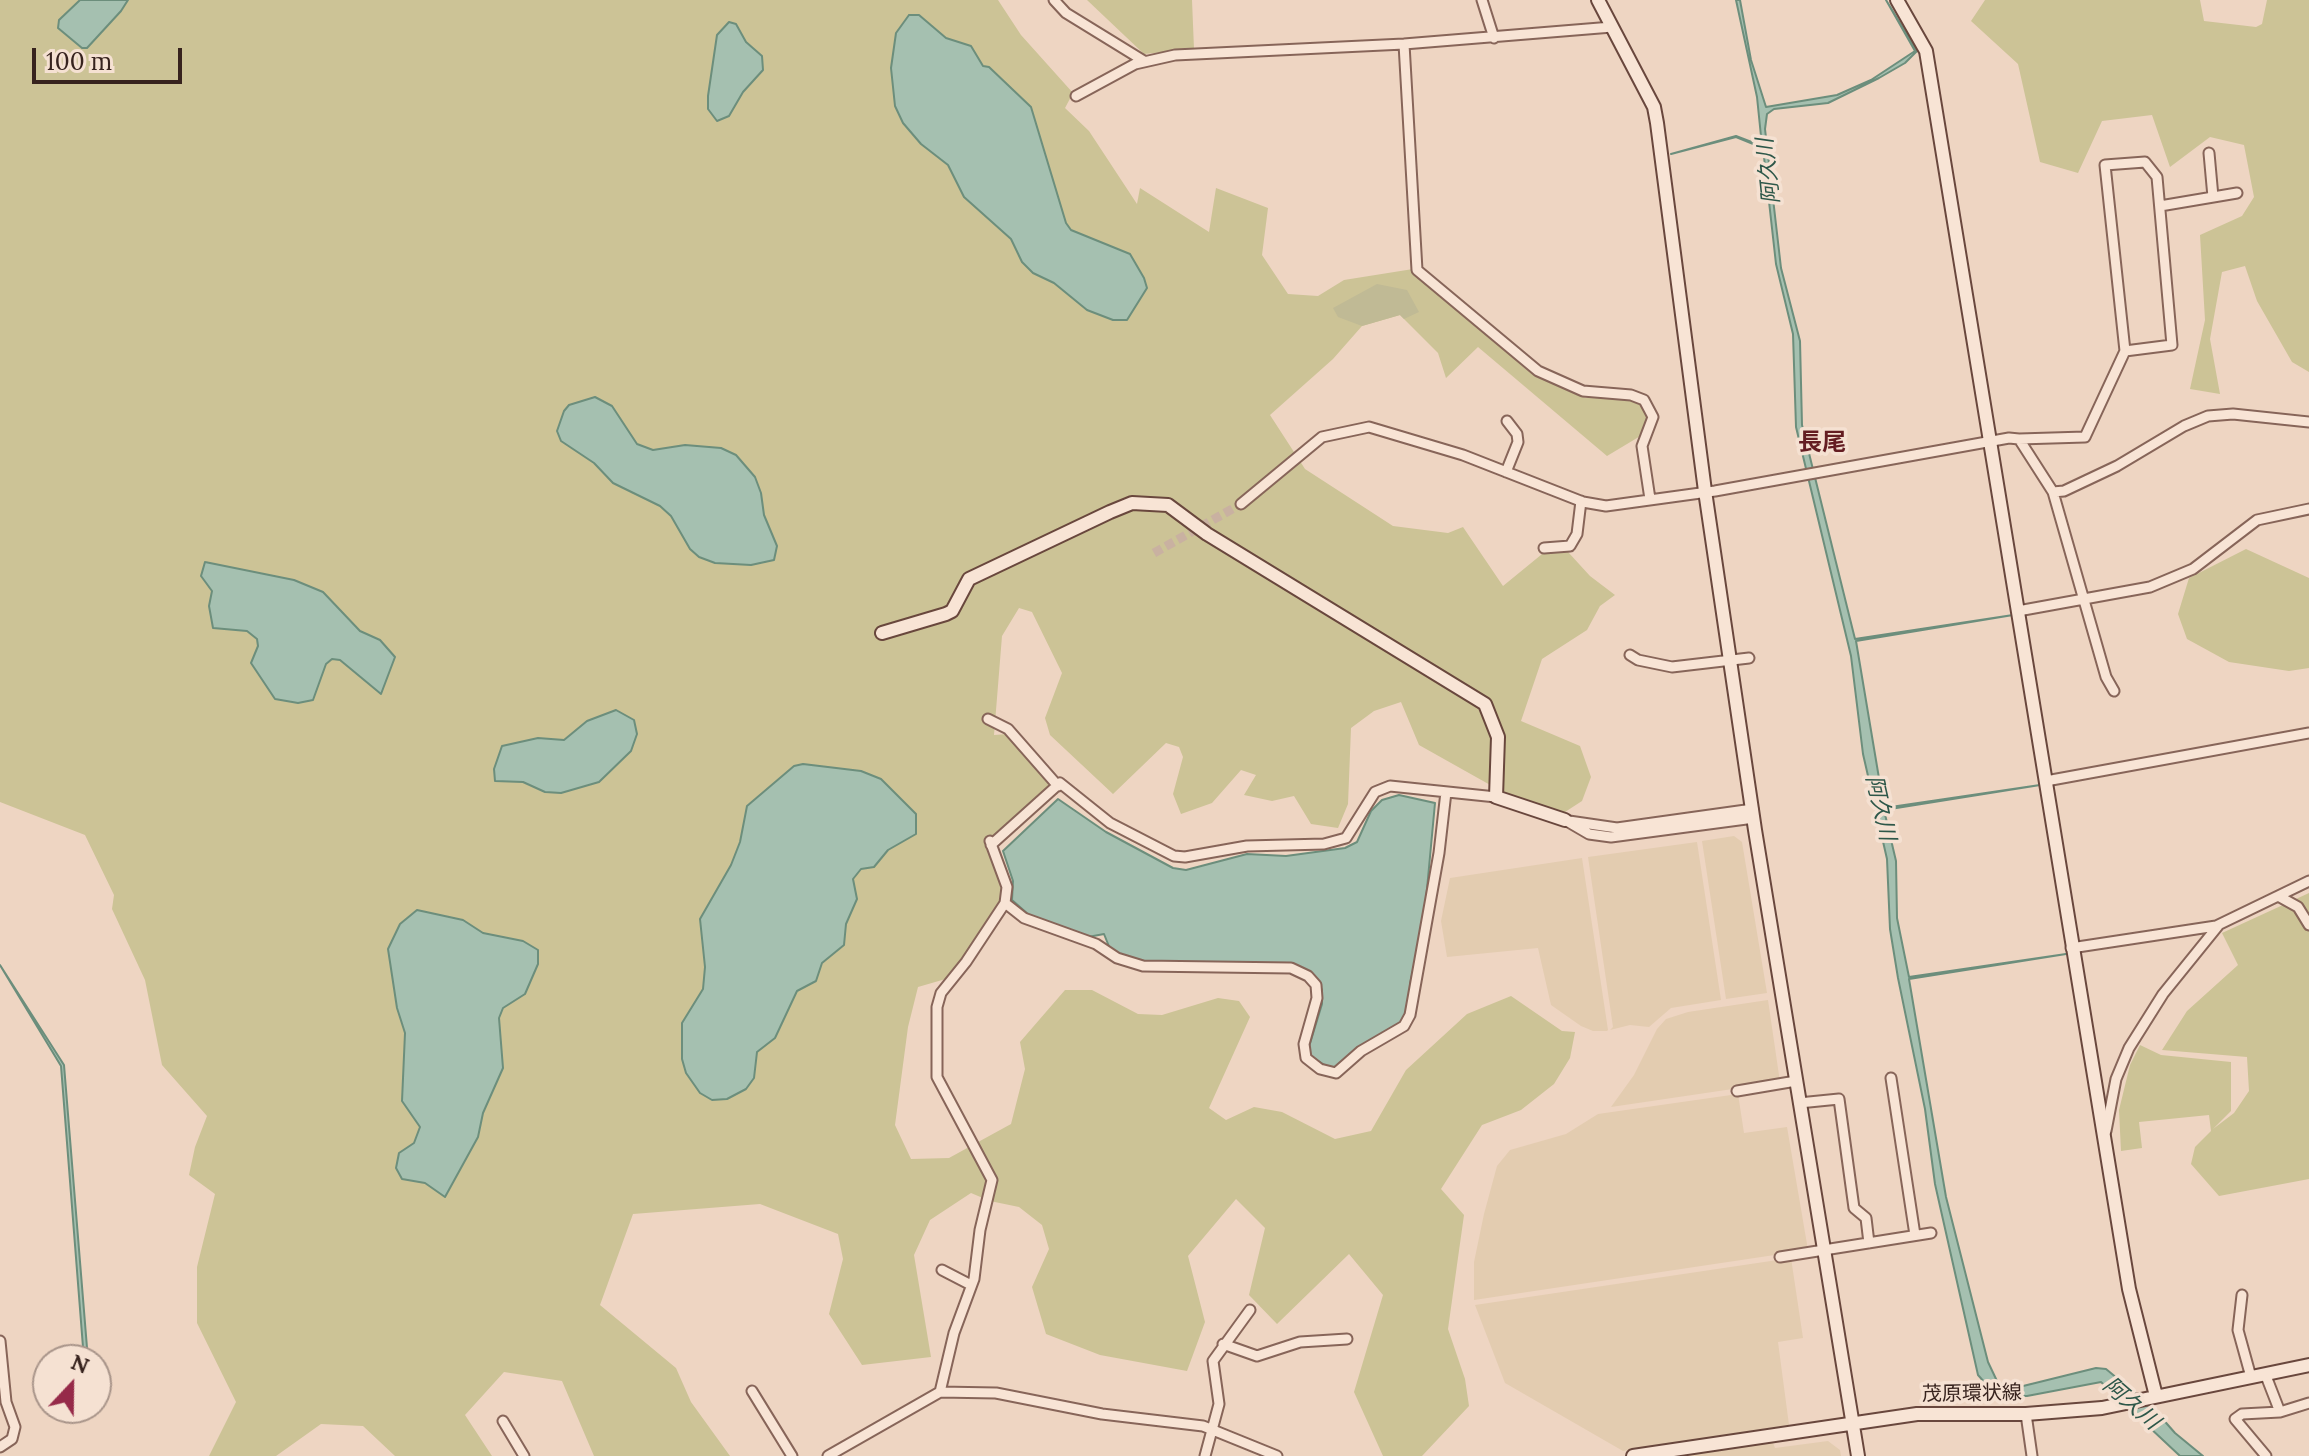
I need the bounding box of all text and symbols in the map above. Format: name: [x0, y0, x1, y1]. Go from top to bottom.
scale bar: [36, 32, 186, 82]
text: 100 m: [46, 46, 112, 77]
water label: 阿久川: [1752, 137, 1786, 205]
district label: 長尾: [1798, 429, 1846, 457]
water label: 阿久川: [1860, 773, 1900, 843]
north arrow: [32, 1344, 112, 1424]
text: N: [67, 1347, 93, 1380]
water label: 阿久川: [2097, 1372, 2165, 1436]
street label: 茂原環状線: [1922, 1381, 2022, 1407]

